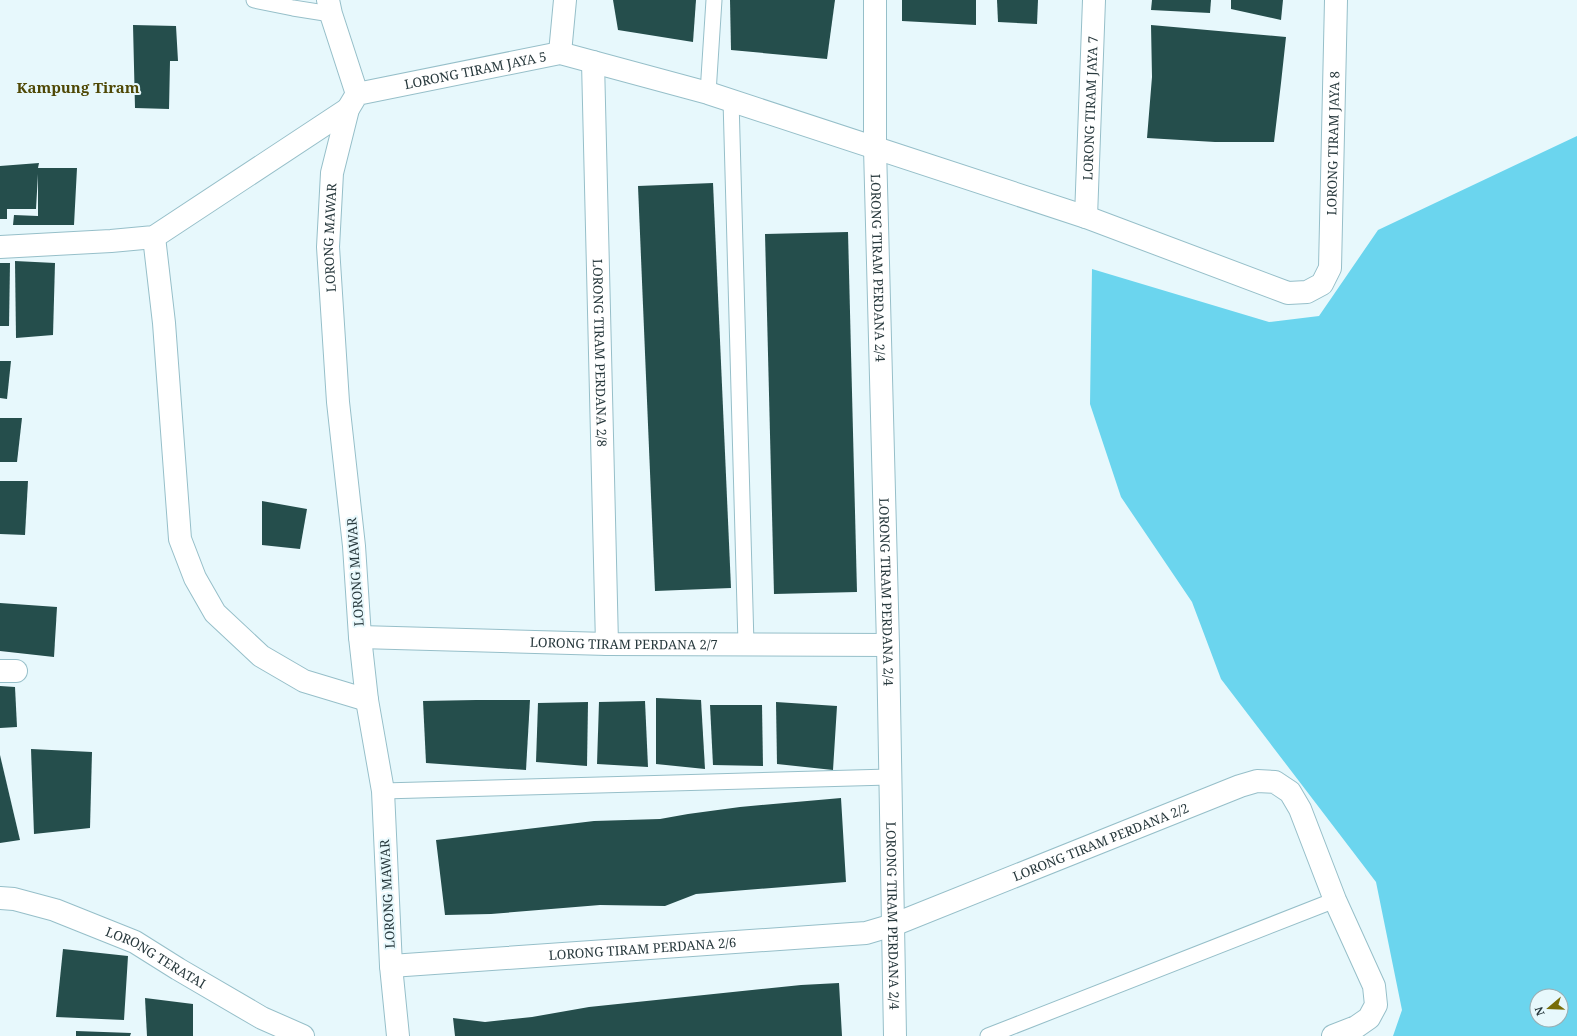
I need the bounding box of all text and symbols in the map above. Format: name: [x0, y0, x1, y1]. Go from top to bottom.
street label: LORONG TIRAM JAYA 7: [1078, 36, 1102, 181]
street label: LORONG TIRAM JAYA 5: [403, 47, 548, 93]
street label: LORONG TIRAM JAYA 8: [1322, 71, 1343, 216]
district label: Kampung Tiram: [16, 77, 140, 97]
street label: LORONG TIRAM PERDANA 2/4: [867, 174, 890, 363]
street label: LORONG MAWAR: [319, 182, 340, 293]
street label: LORONG TIRAM PERDANA 2/8: [589, 259, 611, 447]
street label: LORONG TIRAM PERDANA 2/4: [875, 498, 898, 687]
street label: LORONG MAWAR: [342, 516, 368, 627]
street label: LORONG TIRAM PERDANA 2/7: [530, 633, 718, 653]
street label: LORONG TIRAM PERDANA 2/2: [1010, 799, 1191, 885]
street label: LORONG TIRAM PERDANA 2/4: [882, 822, 904, 1011]
street label: LORONG MAWAR: [375, 839, 399, 949]
street label: LORONG TERATAI: [103, 922, 209, 992]
street label: LORONG TIRAM PERDANA 2/6: [548, 933, 737, 964]
north arrow: [1529, 988, 1569, 1028]
text: N: [1530, 1005, 1548, 1018]

